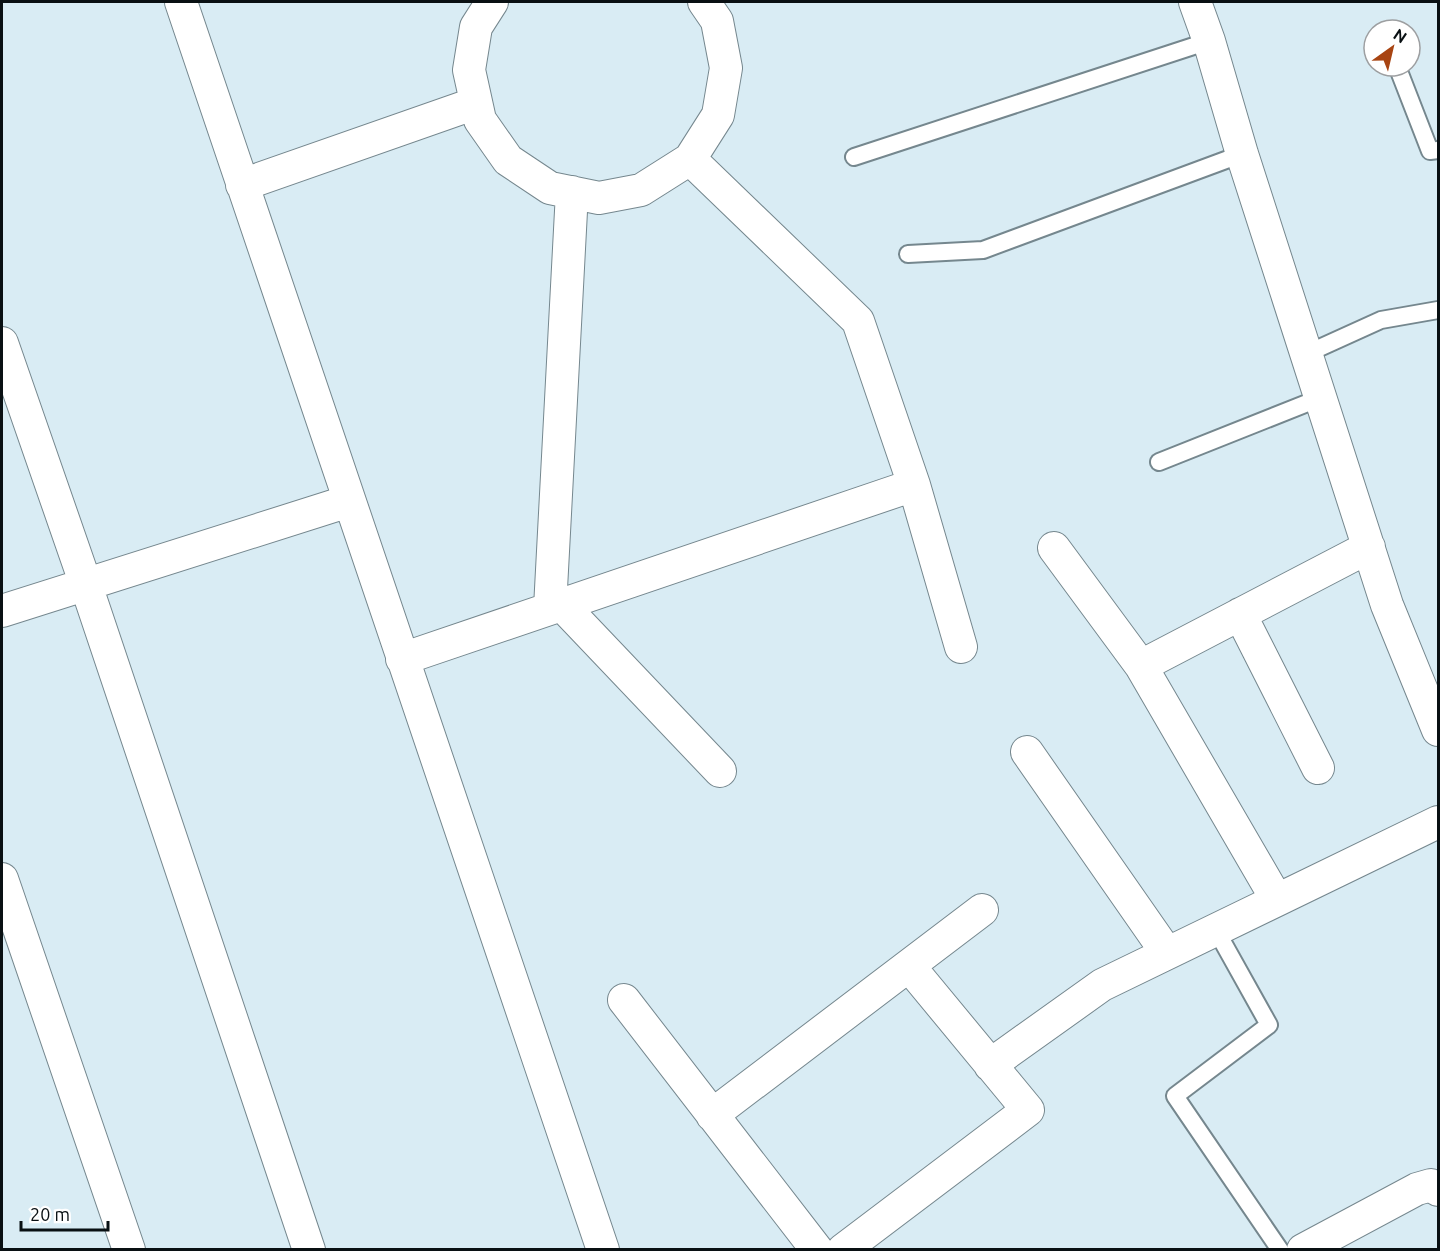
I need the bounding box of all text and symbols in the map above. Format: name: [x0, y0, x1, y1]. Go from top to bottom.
north arrow: [1362, 18, 1422, 78]
text: N: [1390, 25, 1410, 46]
scale bar: [21, 1194, 108, 1232]
text: 20 m: [30, 1204, 70, 1224]

